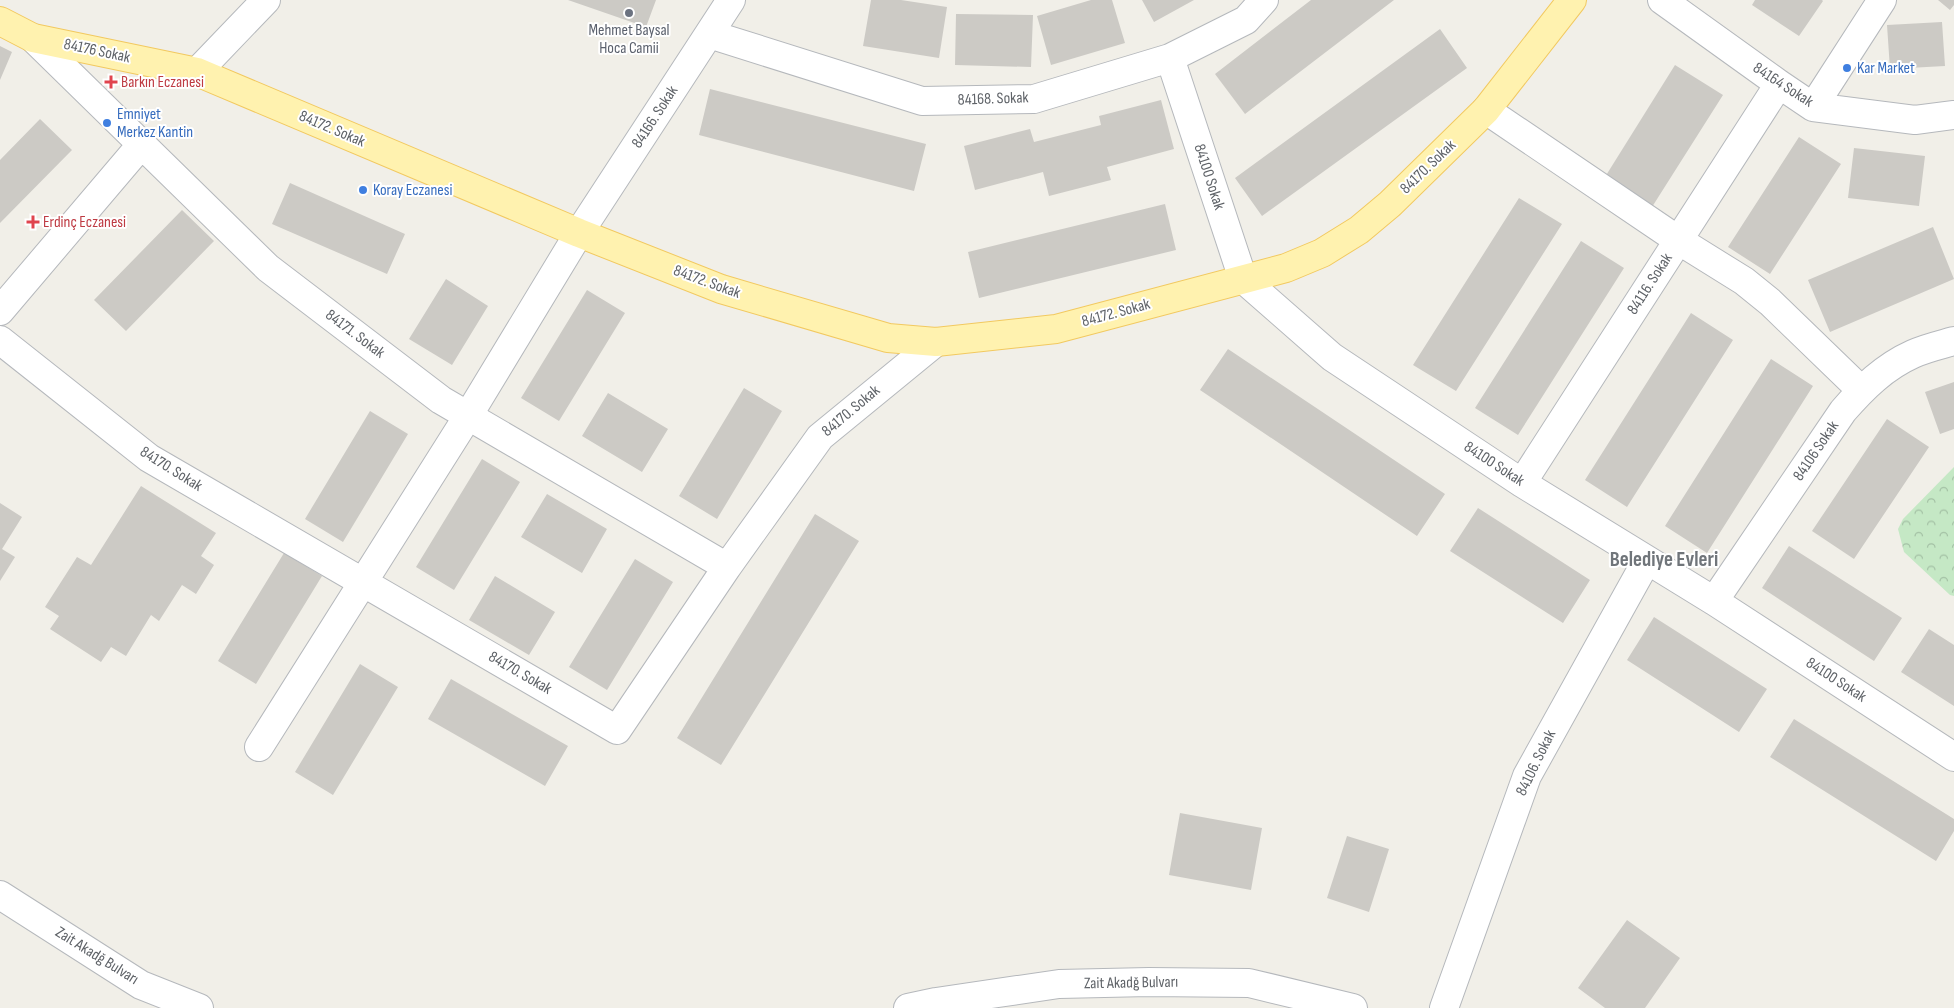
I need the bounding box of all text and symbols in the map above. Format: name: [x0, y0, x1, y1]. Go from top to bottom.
marker: Mehmet Baysal Hoca Camii: [623, 7, 635, 19]
place label: Mehmet Baysal Hoca Camii: [588, 21, 670, 58]
street label: 84176 Sokak: [62, 35, 132, 67]
street label: 84164 Sokak: [1749, 58, 1817, 112]
place label: Kar Market: [1857, 59, 1915, 78]
marker: Kar Market: [1841, 62, 1853, 74]
place label: Barkın Eczanesi: [121, 73, 204, 92]
marker: Barkın Eczanesi: [105, 76, 117, 88]
street label: 84166. Sokak: [628, 82, 682, 152]
street label: 84168. Sokak: [957, 88, 1029, 110]
place label: Emniyet Merkez Kantin: [117, 105, 193, 142]
street label: 84172. Sokak: [296, 107, 368, 151]
marker: Emniyet Merkez Kantin: [101, 117, 113, 129]
street label: 84170. Sokak: [1396, 136, 1460, 198]
street label: 84100 Sokak: [1189, 142, 1229, 212]
place label: Koray Eczanesi: [373, 181, 452, 200]
marker: Koray Eczanesi: [357, 184, 369, 196]
place label: Erdinç Eczanesi: [43, 213, 126, 232]
marker: Erdinç Eczanesi: [27, 216, 39, 228]
street label: 84116. Sokak: [1623, 250, 1677, 318]
street label: 84172. Sokak: [671, 261, 743, 303]
street label: 84172. Sokak: [1080, 295, 1152, 331]
street label: 84171. Sokak: [321, 305, 389, 363]
street label: 84170. Sokak: [818, 381, 884, 441]
street label: 84106 Sokak: [1789, 417, 1843, 485]
street label: 84100 Sokak: [1460, 437, 1528, 491]
street label: 84170. Sokak: [136, 442, 206, 496]
district label: Belediye Evleri: [1610, 547, 1718, 572]
street label: 84170. Sokak: [485, 647, 555, 699]
street label: 84100 Sokak: [1802, 653, 1870, 707]
street label: 84106. Sokak: [1512, 727, 1560, 799]
street label: Zait Akadğ Bulvarı: [52, 923, 142, 989]
street label: Zait Akadğ Bulvarı: [1084, 973, 1178, 993]

